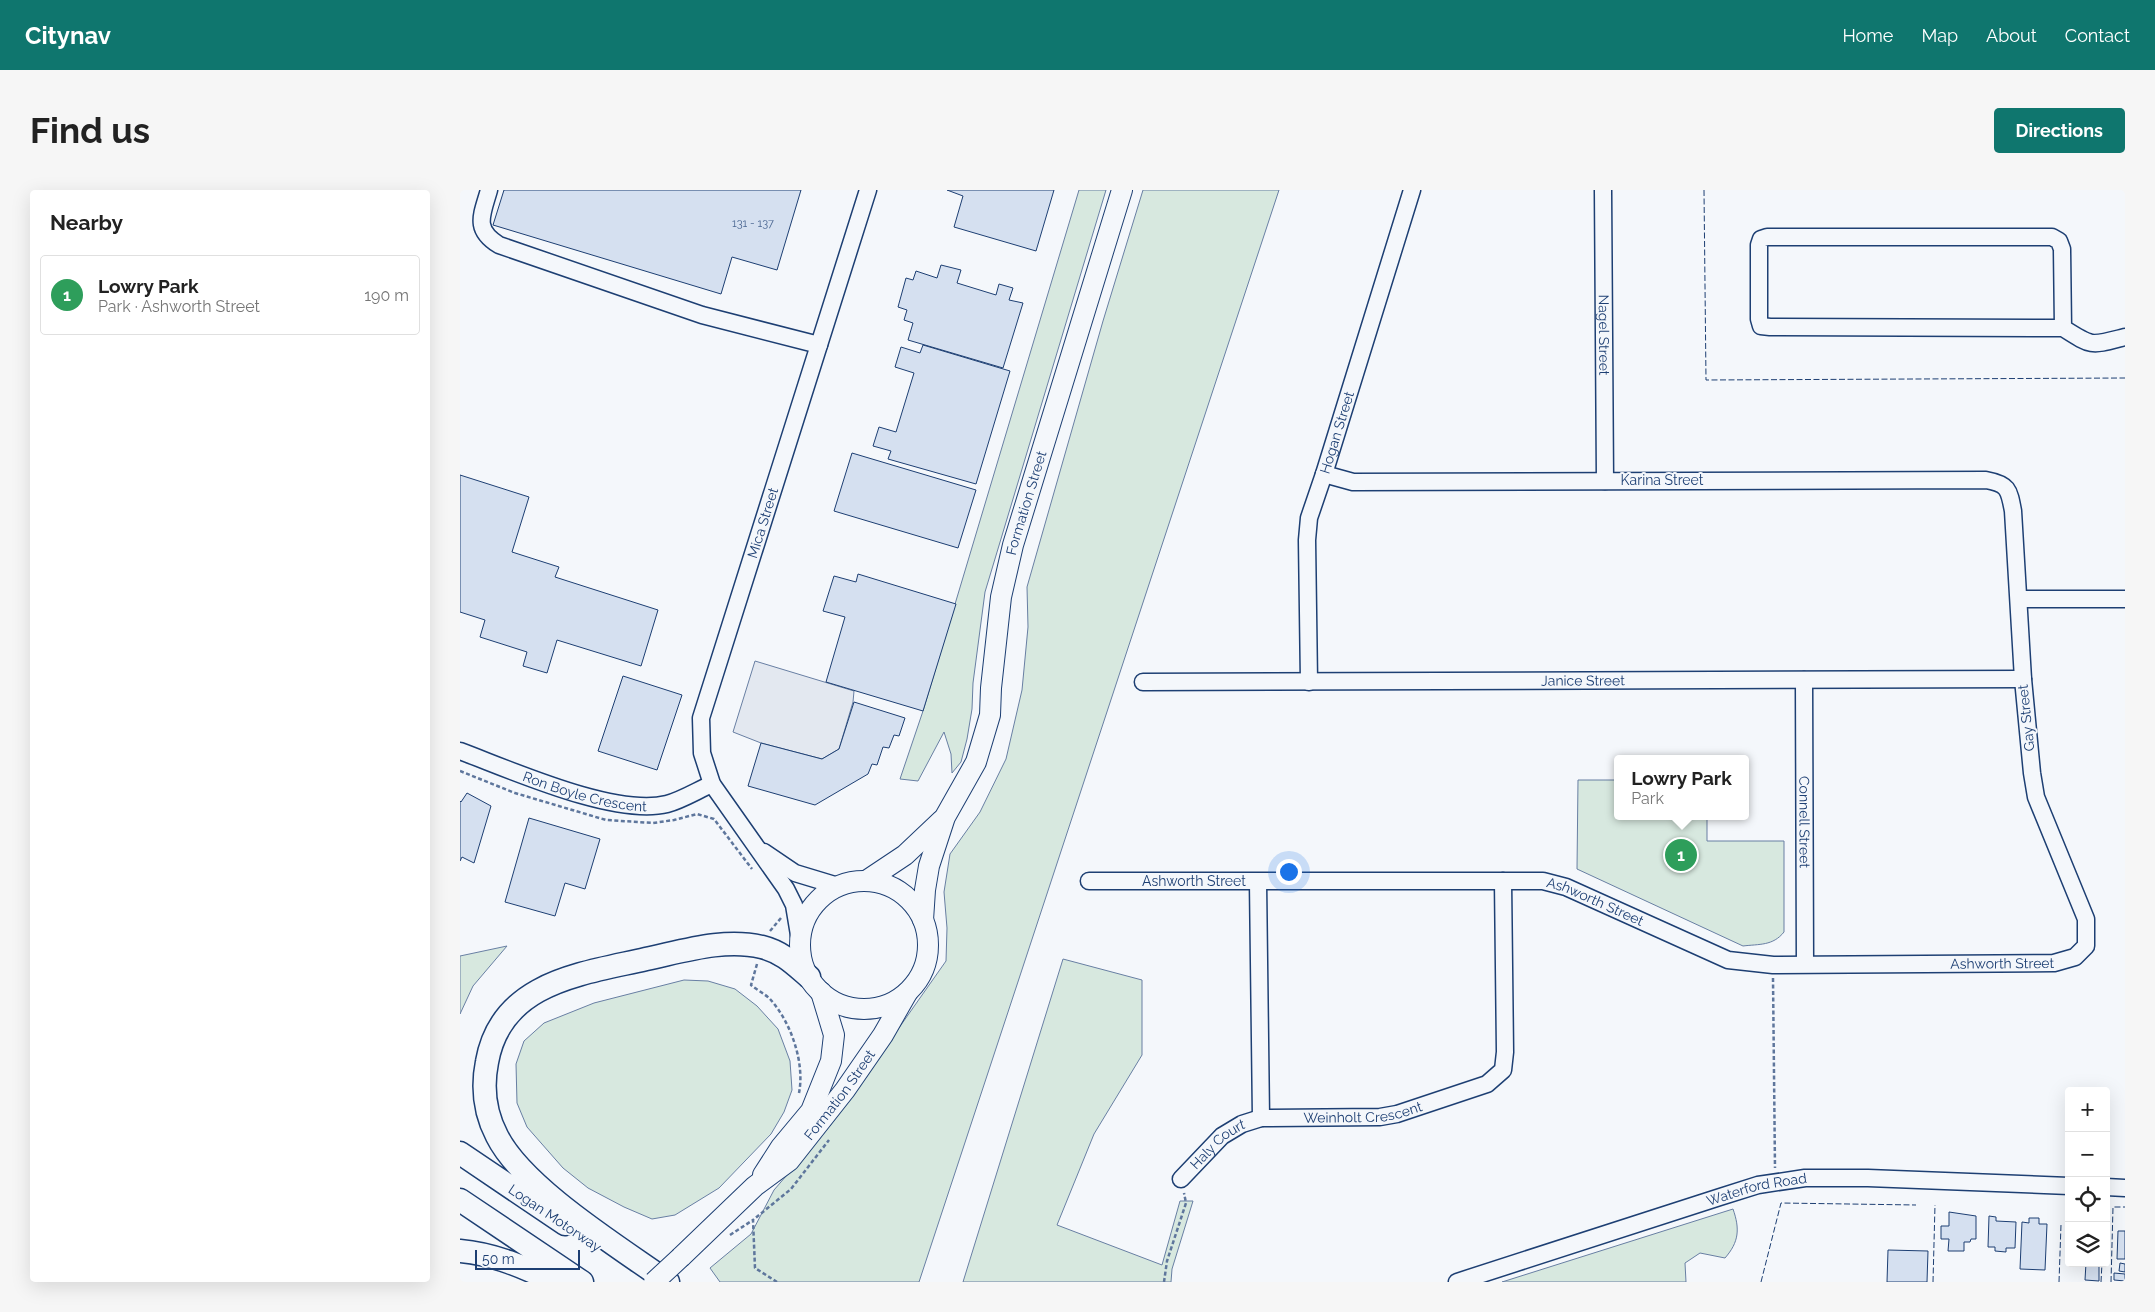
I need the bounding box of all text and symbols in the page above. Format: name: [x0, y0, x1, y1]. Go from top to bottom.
text: Citynav: [25, 21, 111, 50]
text: Home: [1842, 25, 1893, 46]
text: Map: [1921, 25, 1958, 46]
text: About: [1986, 25, 2037, 46]
text: Contact: [2065, 25, 2130, 46]
button: Directions: [1994, 108, 2125, 153]
text: Find us: [30, 110, 150, 151]
text: Nearby: [50, 210, 123, 235]
house number: 131 - 137: [732, 217, 774, 230]
text: Lowry Park: [98, 275, 199, 297]
text: 1: [63, 286, 71, 305]
text: 190 m: [364, 286, 409, 305]
street label: Nagel Street: [1596, 294, 1612, 376]
text: Park · Ashworth Street: [98, 297, 260, 316]
street label: Hogan Street: [1317, 389, 1357, 476]
street label: Formation Street: [1003, 449, 1050, 557]
street label: Karina Street: [1621, 472, 1704, 488]
street label: Mica Street: [744, 485, 781, 560]
street label: Janice Street: [1541, 672, 1625, 689]
street label: Gay Street: [2015, 684, 2037, 752]
popup: [1614, 755, 1749, 820]
text: Lowry Park: [1631, 767, 1732, 789]
street label: Ron Boyle Crescent: [521, 768, 647, 814]
street label: Connell Street: [1796, 776, 1813, 868]
text: Park: [1631, 789, 1664, 808]
pin: 1: [1665, 836, 1697, 874]
your location: [1276, 859, 1302, 885]
street label: Ashworth Street: [1142, 873, 1246, 889]
street label: Ashworth Street: [1545, 874, 1646, 929]
street label: Ashworth Street: [1950, 955, 2055, 972]
street label: Formation Street: [801, 1047, 878, 1143]
map controls: [2065, 1087, 2110, 1267]
button: +: [2065, 1087, 2110, 1132]
street label: Weinholt Crescent: [1303, 1098, 1424, 1126]
street label: Haly Court: [1187, 1116, 1247, 1172]
button: −: [2065, 1132, 2110, 1177]
street label: Waterford Road: [1705, 1170, 1808, 1209]
button: locate: [2065, 1177, 2110, 1222]
street label: Logan Motorway: [505, 1181, 605, 1255]
button: layers: [2065, 1222, 2110, 1267]
scale bar: [475, 1247, 580, 1270]
text: 50 m: [482, 1251, 515, 1267]

